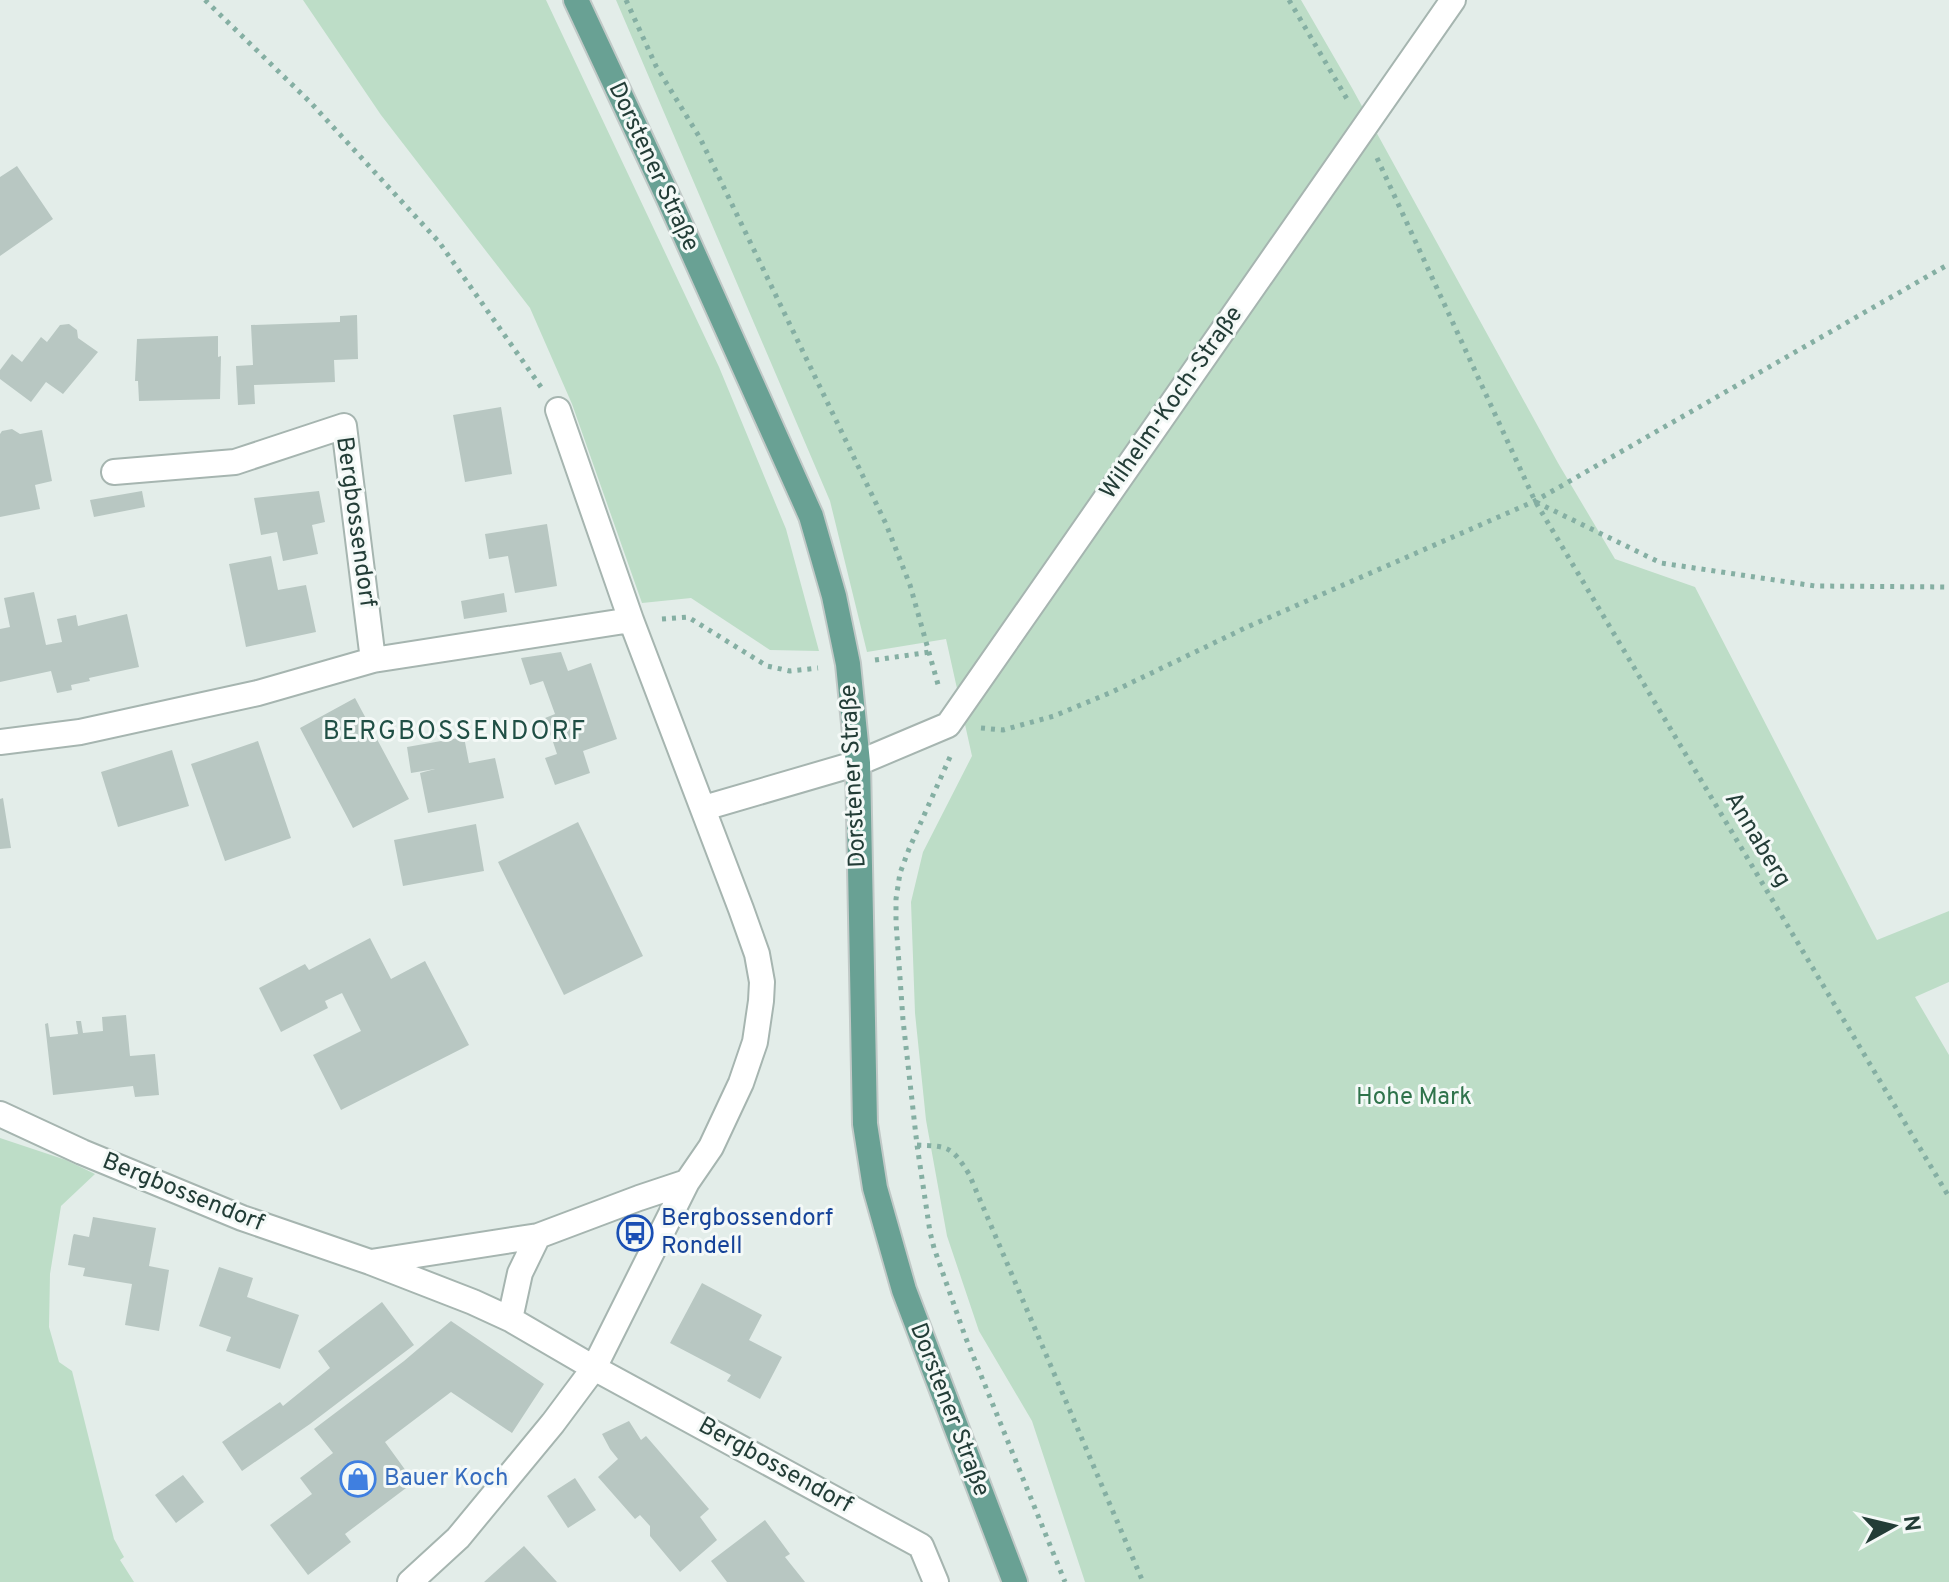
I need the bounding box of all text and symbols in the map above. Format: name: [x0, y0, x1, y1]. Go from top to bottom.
street label: Dorstener Straße: [601, 78, 705, 256]
street label: Wilhelm-Koch-Straße: [1094, 301, 1250, 505]
street label: Bergbossendorf: [328, 435, 382, 609]
street label: Dorstener Straße: [834, 684, 874, 868]
district label: BERGBOSSENDORF: [323, 716, 587, 749]
street label: Annaberg: [1717, 787, 1797, 893]
park label: Hohe Mark: [1356, 1083, 1472, 1113]
street label: Bergbossendorf: [98, 1147, 268, 1239]
place label: Bergbossendorf Rondell: [661, 1204, 833, 1262]
bus stop icon: Bergbossendorf Rondell: [616, 1214, 654, 1252]
street label: Dorstener Straße: [902, 1319, 996, 1501]
street label: Bergbossendorf: [693, 1411, 857, 1521]
shop icon: Bauer Koch: [339, 1460, 377, 1498]
place label: Bauer Koch: [384, 1464, 509, 1494]
north arrow: [1853, 1486, 1933, 1566]
text: N: [1896, 1514, 1925, 1533]

